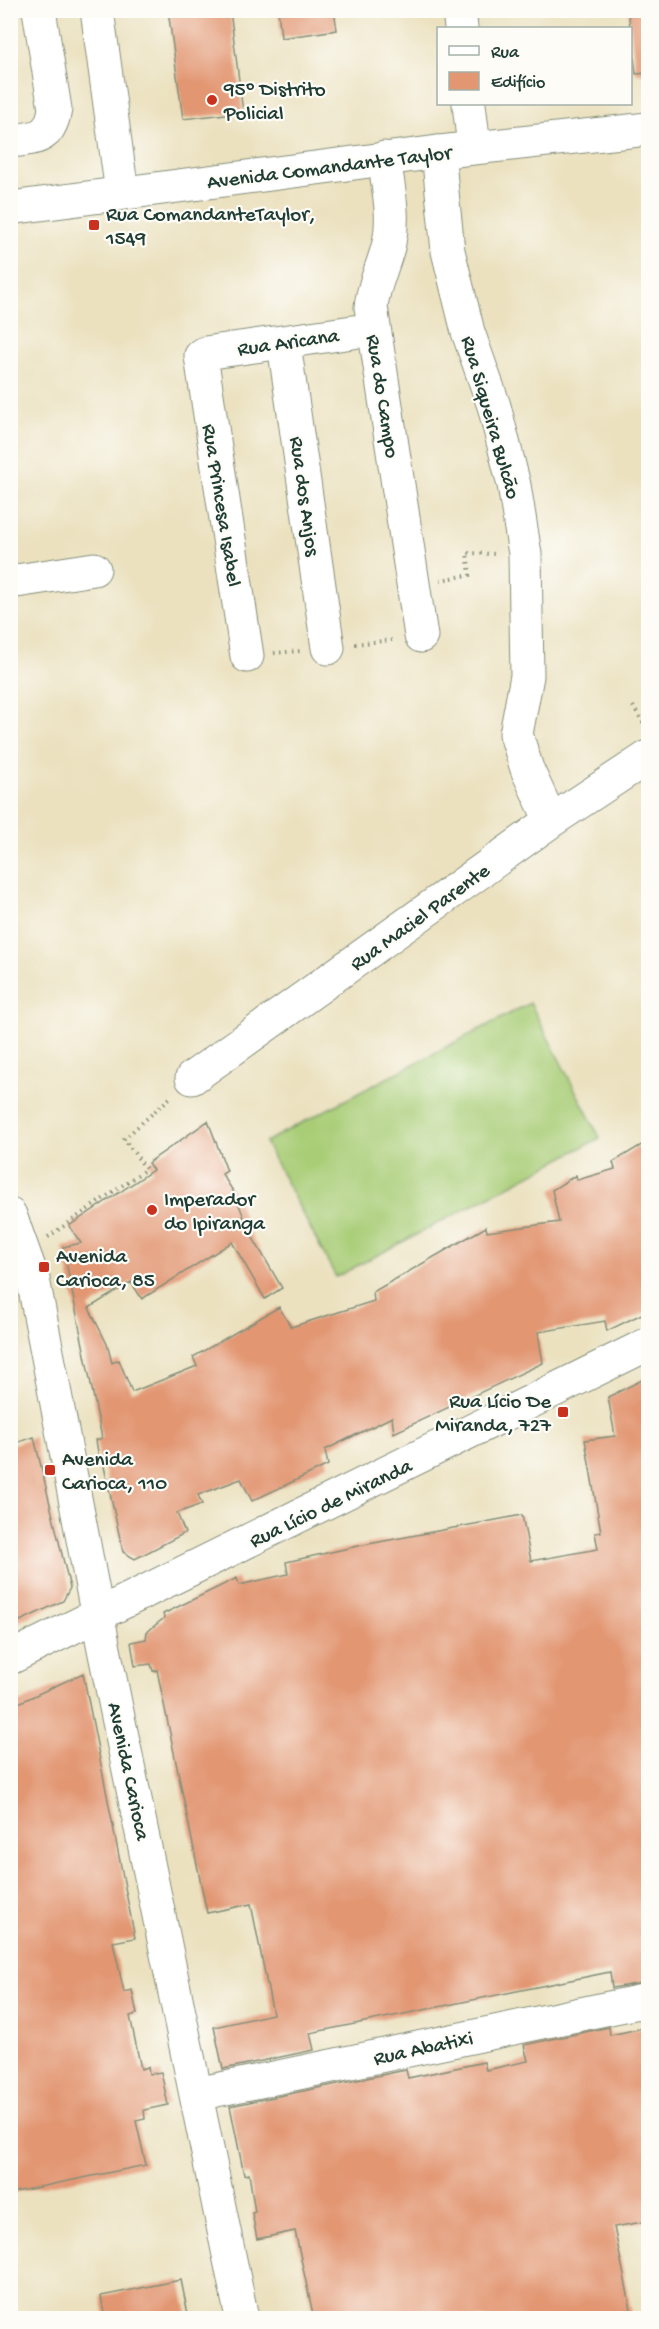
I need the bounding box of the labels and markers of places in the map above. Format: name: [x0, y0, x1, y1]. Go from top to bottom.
place label: 95º Distrito Policial: [223, 79, 326, 128]
marker: 95º Distrito Policial: [205, 93, 219, 107]
place label: Rua ComandanteTaylor, 1549: [105, 204, 315, 253]
marker: Rua ComandanteTaylor, 1549: [87, 218, 101, 232]
place label: Imperador do Ipiranga: [164, 1189, 266, 1238]
marker: Imperador do Ipiranga: [145, 1203, 159, 1217]
place label: Avenida Carioca, 85: [56, 1246, 155, 1295]
marker: Avenida Carioca, 85: [37, 1260, 51, 1274]
place label: Rua Lício De Miranda, 727: [435, 1391, 552, 1440]
marker: Rua Lício De Miranda, 727: [556, 1405, 570, 1419]
place label: Avenida Carioca, 110: [62, 1449, 167, 1498]
marker: Avenida Carioca, 110: [43, 1463, 57, 1477]

